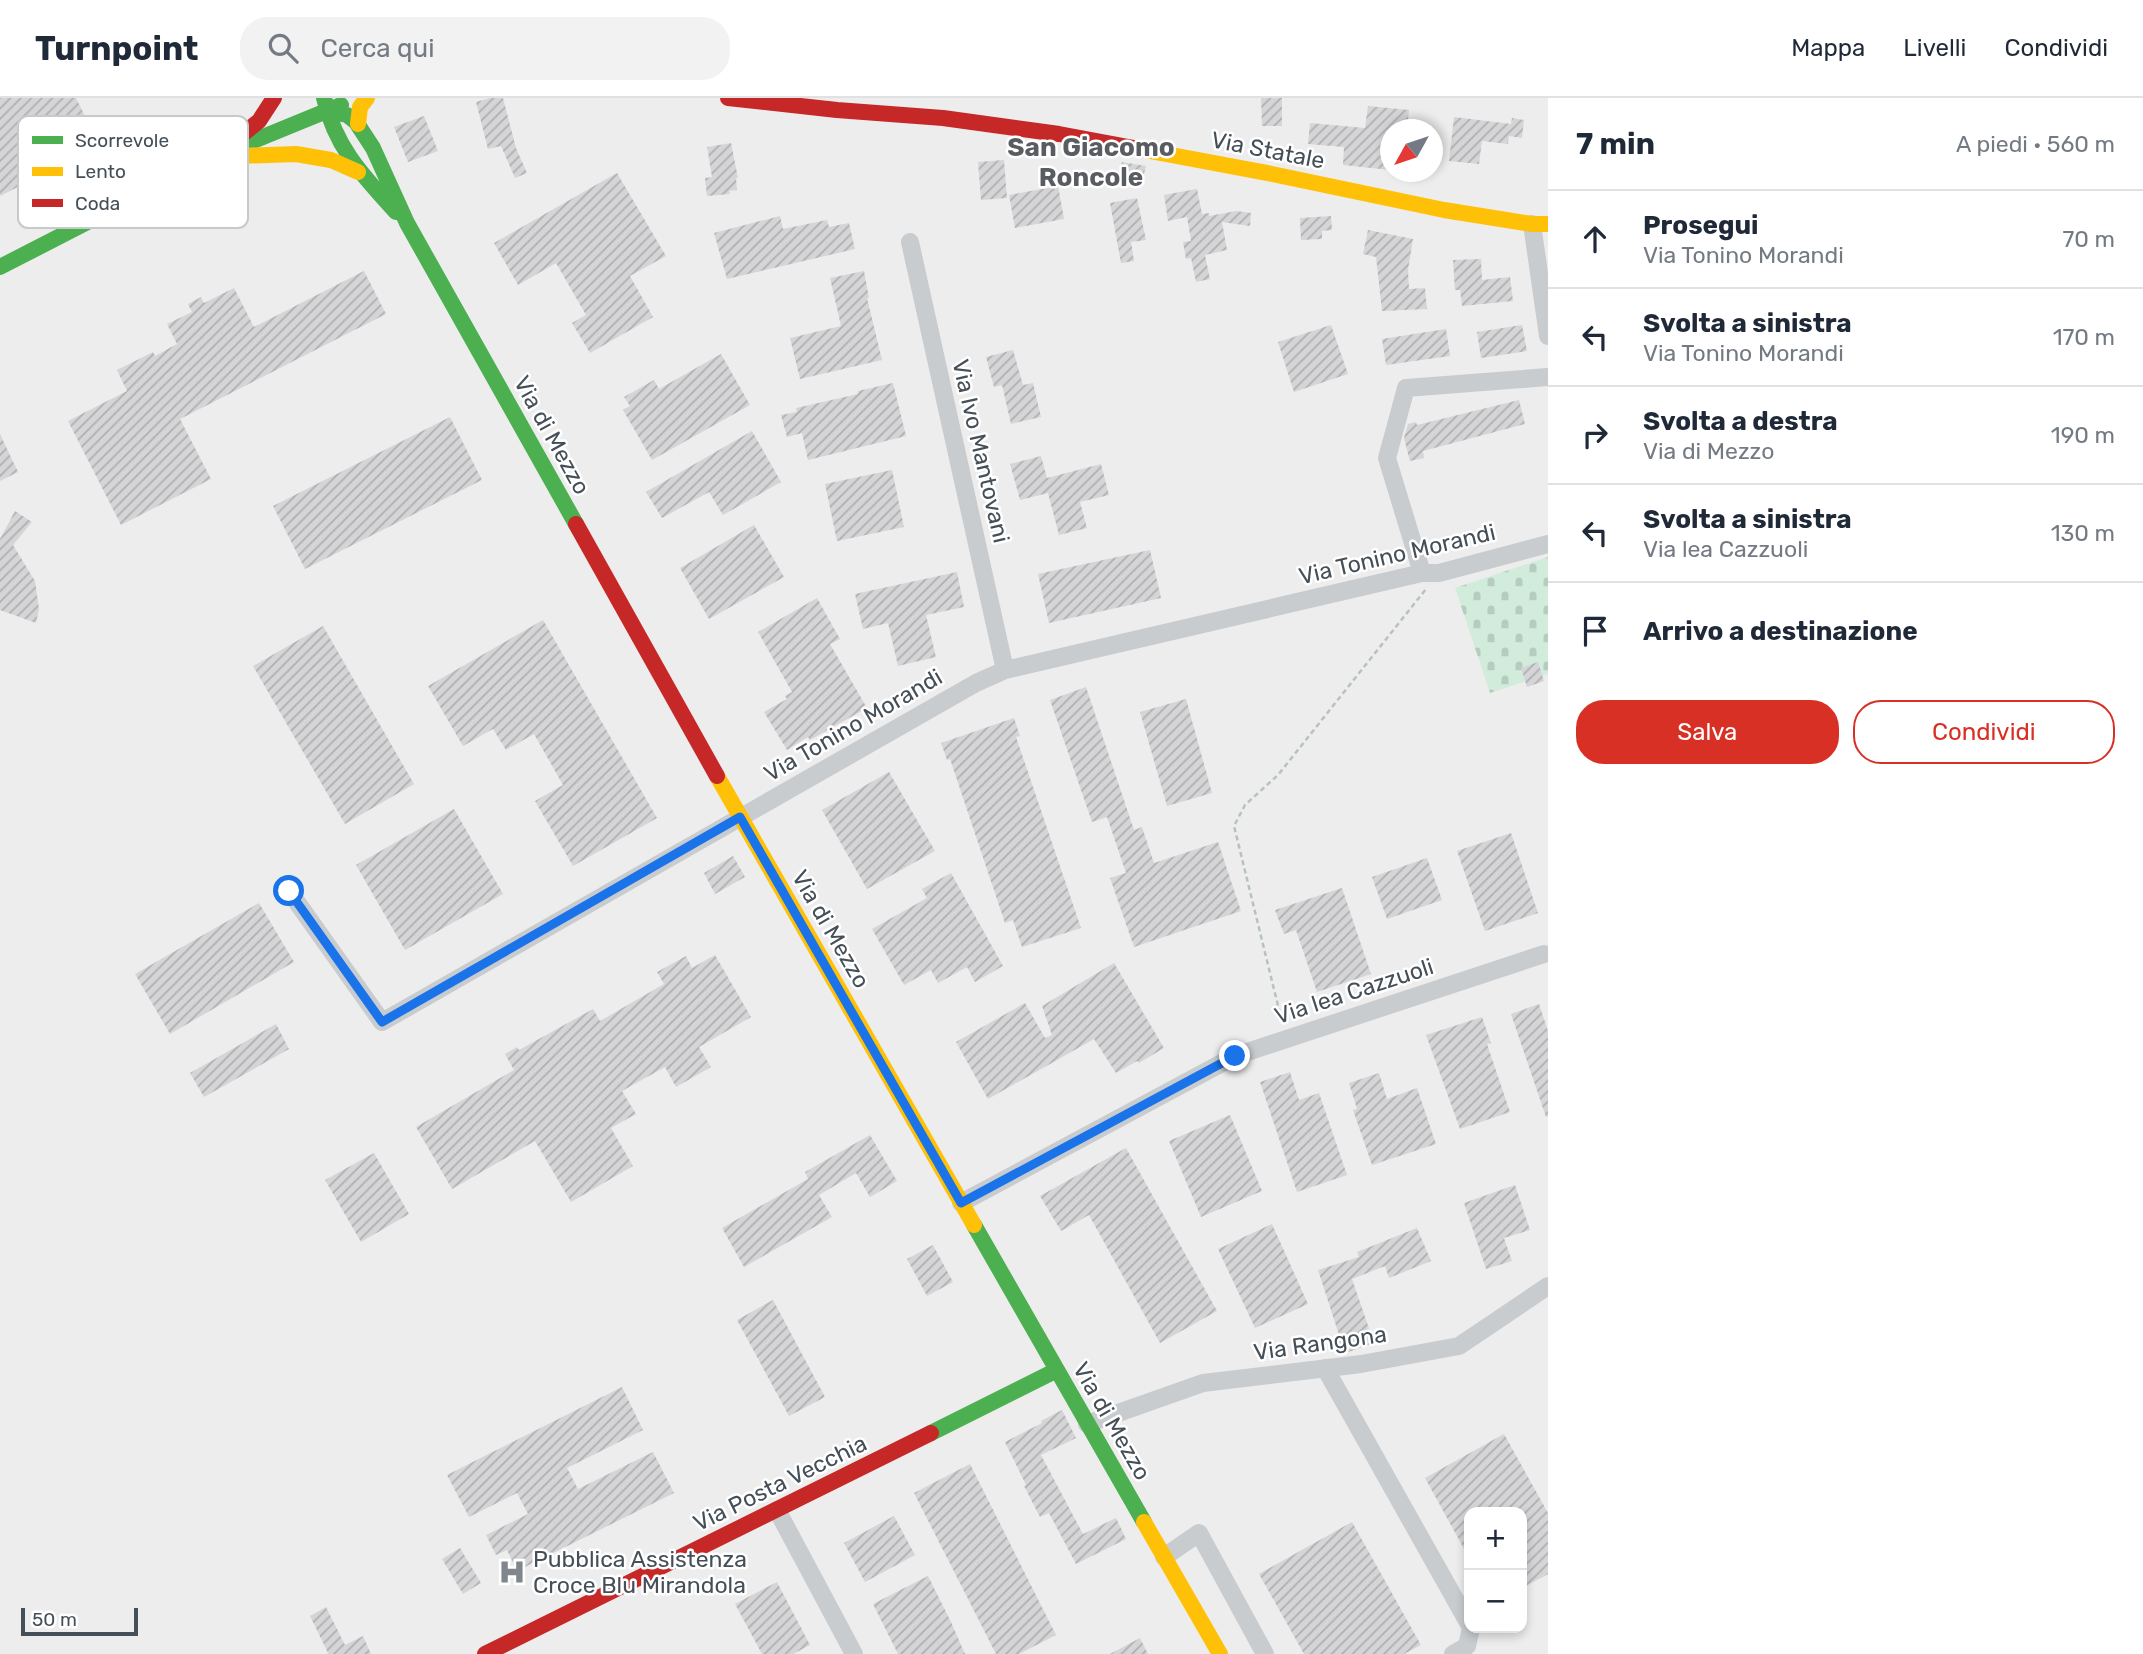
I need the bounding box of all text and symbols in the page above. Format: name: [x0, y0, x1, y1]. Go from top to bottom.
search box: [240, 17, 730, 80]
text: Turnpoint: [35, 29, 198, 68]
icon: search: [264, 29, 302, 67]
text: Cerca qui: [320, 33, 434, 64]
text: Mappa: [1791, 34, 1865, 62]
text: Livelli: [1903, 34, 1966, 62]
text: Condividi: [2004, 34, 2108, 62]
legend: [18, 116, 248, 228]
north arrow: [1380, 119, 1443, 182]
street label: Via Statale: [1209, 125, 1327, 175]
text: 7 min: [1576, 126, 1655, 162]
text: Scorrevole: [75, 129, 169, 152]
text: A piedi · 560 m: [1956, 130, 2115, 158]
district label: San Giacomo Roncole: [1007, 132, 1175, 193]
text: Lento: [75, 160, 126, 183]
text: Coda: [75, 192, 120, 215]
text: Prosegui: [1643, 210, 1759, 241]
icon: ahead: [1576, 220, 1614, 258]
text: 70 m: [2063, 225, 2115, 253]
text: Via Tonino Morandi: [1643, 241, 1844, 269]
text: Svolta a sinistra: [1643, 308, 1852, 339]
icon: left: [1576, 318, 1614, 356]
text: 170 m: [2053, 323, 2115, 351]
text: Via Tonino Morandi: [1643, 339, 1844, 367]
street label: Via Ivo Mantovani: [946, 357, 1016, 545]
street label: Via di Mezzo: [508, 371, 596, 499]
text: Svolta a destra: [1643, 406, 1838, 437]
icon: right: [1576, 416, 1614, 454]
text: 190 m: [2051, 421, 2115, 449]
text: Via di Mezzo: [1643, 437, 1774, 465]
text: Svolta a sinistra: [1643, 504, 1852, 535]
icon: left: [1576, 514, 1614, 552]
street label: Via Tonino Morandi: [1296, 518, 1498, 590]
text: 130 m: [2051, 519, 2115, 547]
text: Via lea Cazzuoli: [1643, 535, 1808, 563]
icon: arrive: [1576, 612, 1614, 650]
text: Arrivo a destinazione: [1643, 616, 1918, 647]
street label: Via Tonino Morandi: [759, 663, 947, 787]
button: Salva: [1576, 700, 1839, 764]
button: Condividi: [1853, 700, 2115, 764]
street label: Via di Mezzo: [786, 865, 876, 993]
route start: [273, 875, 304, 906]
street label: Via lea Cazzuoli: [1271, 952, 1437, 1030]
route end: [1219, 1040, 1250, 1071]
street label: Via Rangona: [1252, 1320, 1388, 1366]
street label: Via di Mezzo: [1067, 1357, 1157, 1485]
street label: Via Posta Vecchia: [689, 1429, 871, 1537]
map controls: [1464, 1507, 1527, 1633]
button: +: [1464, 1507, 1527, 1570]
place label: Pubblica Assistenza Croce Blu Mirandola: [533, 1545, 747, 1599]
hospital icon: Pubblica Assistenza Croce Blu Mirandola: [497, 1557, 527, 1587]
button: −: [1464, 1570, 1527, 1633]
scale bar: [21, 1605, 138, 1637]
text: 50 m: [32, 1608, 77, 1631]

